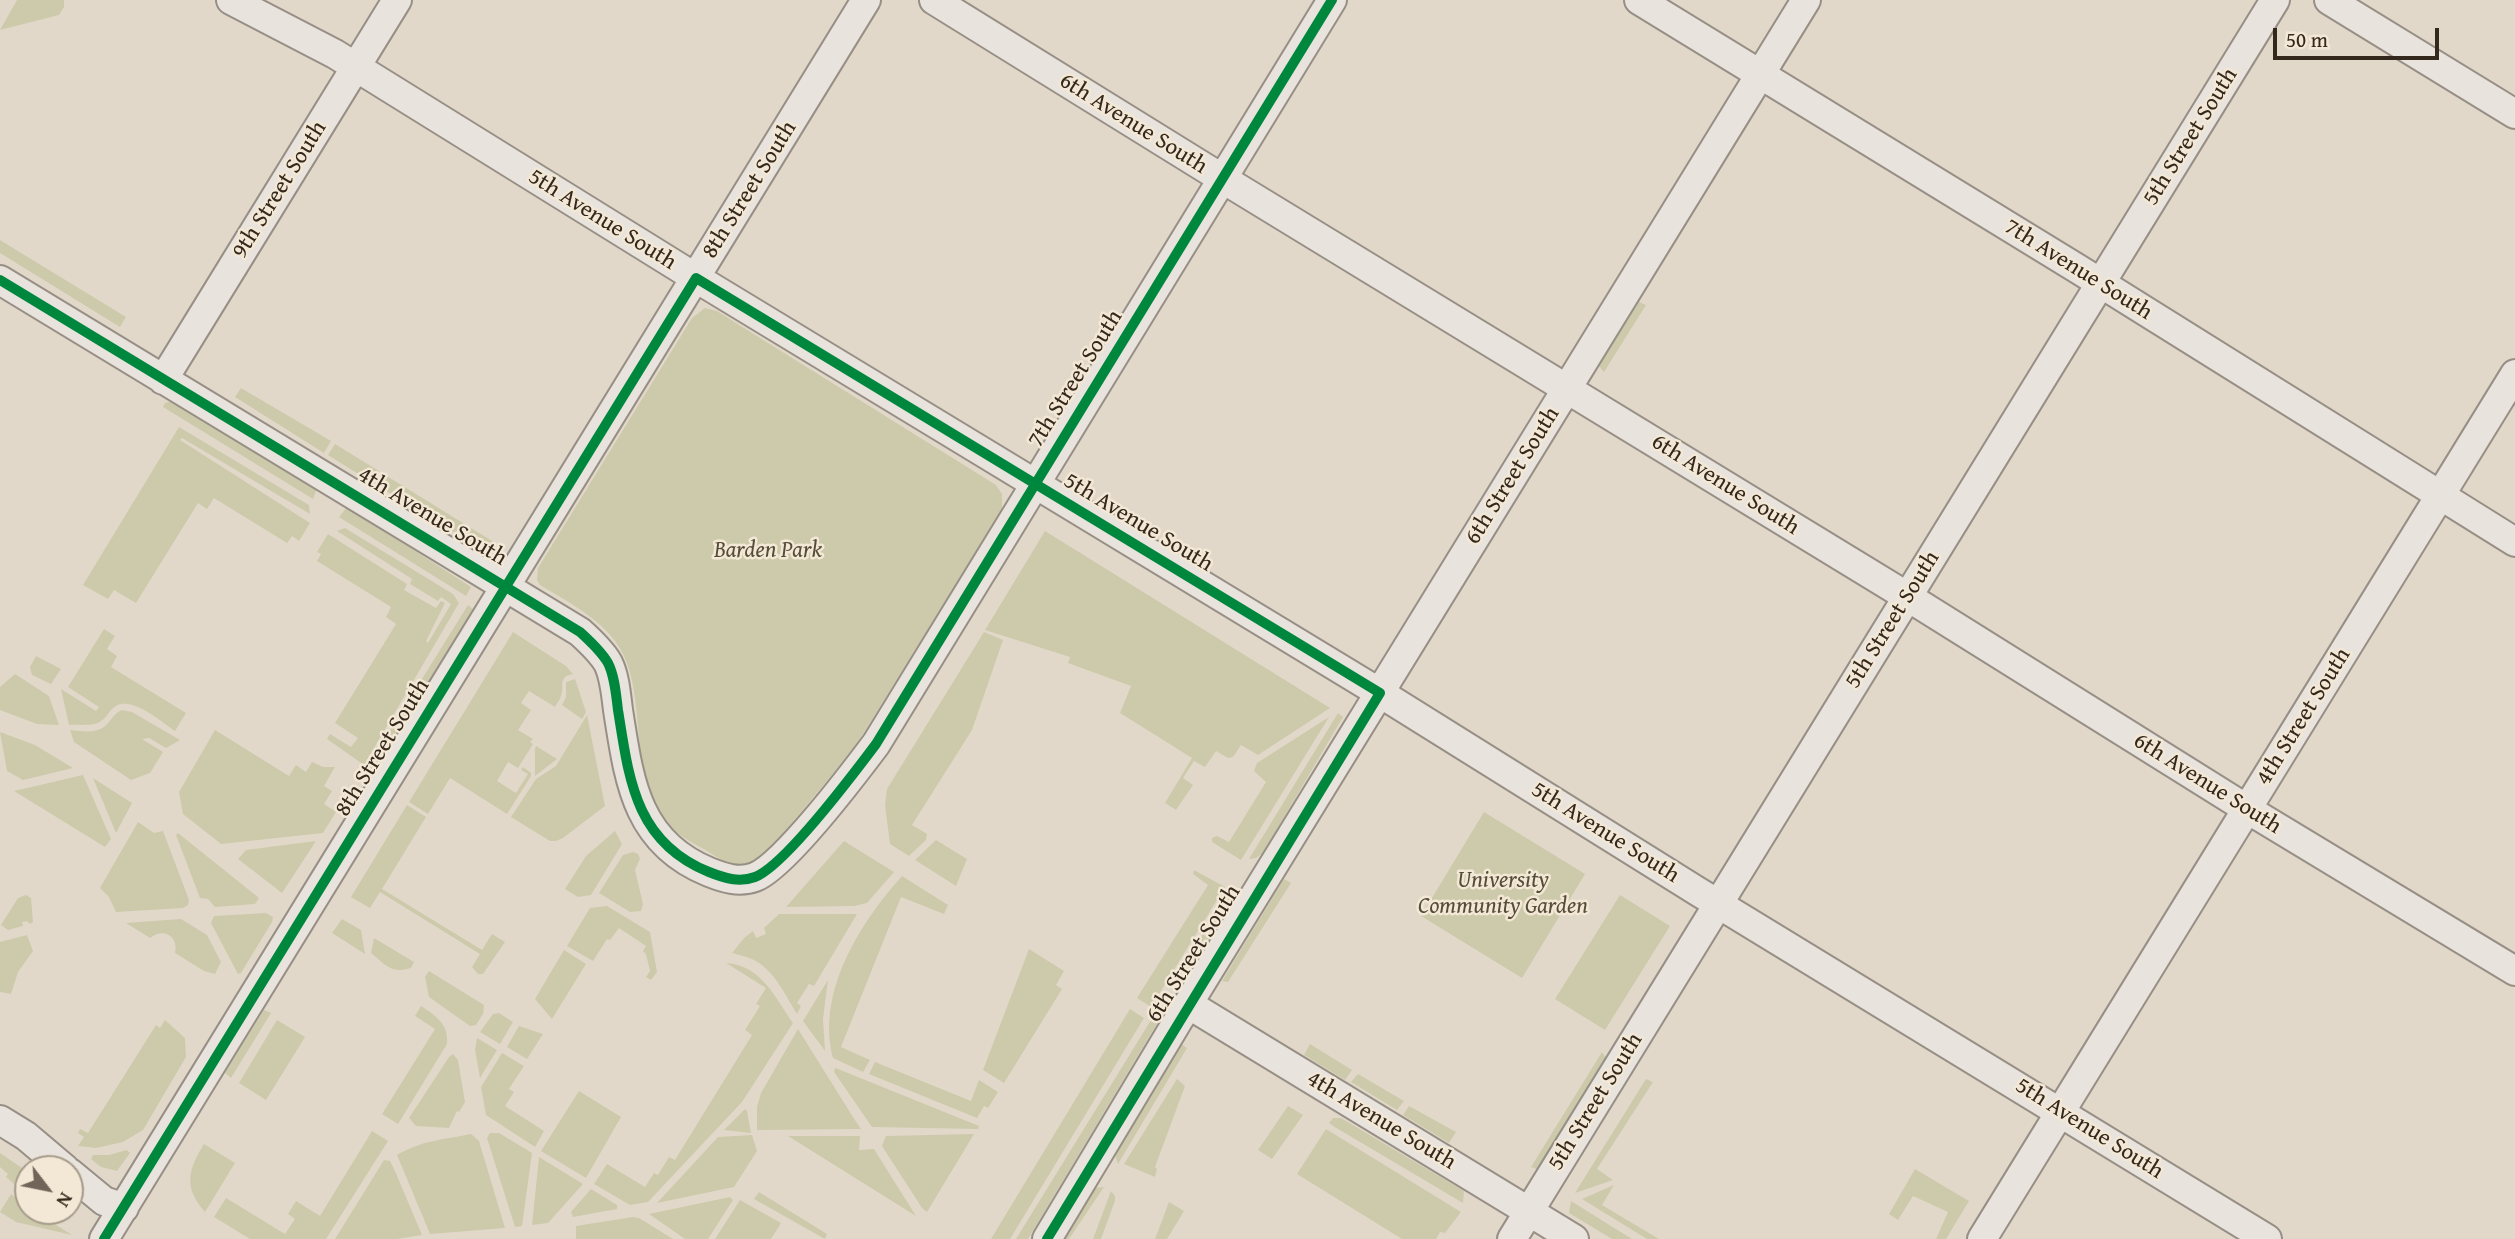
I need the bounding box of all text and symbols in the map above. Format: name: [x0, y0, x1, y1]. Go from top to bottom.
scale bar: [2277, 14, 2443, 58]
text: 50 m: [2286, 24, 2328, 55]
street label: 5th Street South: [2138, 63, 2244, 211]
street label: 6th Avenue South: [1054, 67, 1212, 181]
street label: 9th Street South: [227, 116, 333, 264]
street label: 8th Street South: [697, 116, 803, 264]
street label: 5th Avenue South: [523, 163, 681, 277]
street label: 7th Avenue South: [1999, 213, 2157, 327]
street label: 7th Street South: [1023, 305, 1129, 453]
street label: 6th Street South: [1460, 402, 1566, 550]
street label: 6th Avenue South: [1646, 428, 1804, 542]
street label: 4th Avenue South: [352, 462, 512, 572]
street label: 5th Avenue South: [1058, 468, 1218, 578]
park label: Barden Park: [714, 537, 822, 565]
street label: 5th Street South: [1840, 546, 1946, 694]
street label: 4th Street South: [2251, 643, 2357, 791]
street label: 8th Street South: [330, 674, 436, 822]
street label: 6th Avenue South: [2128, 727, 2286, 841]
street label: 5th Avenue South: [1526, 776, 1684, 890]
park label: University Community Garden: [1418, 867, 1588, 921]
street label: 6th Street South: [1141, 880, 1247, 1028]
street label: 5th Street South: [1543, 1028, 1649, 1176]
street label: 4th Avenue South: [1301, 1066, 1461, 1176]
street label: 5th Avenue South: [2010, 1072, 2168, 1186]
north arrow: [14, 1155, 84, 1225]
text: N: [50, 1187, 80, 1213]

